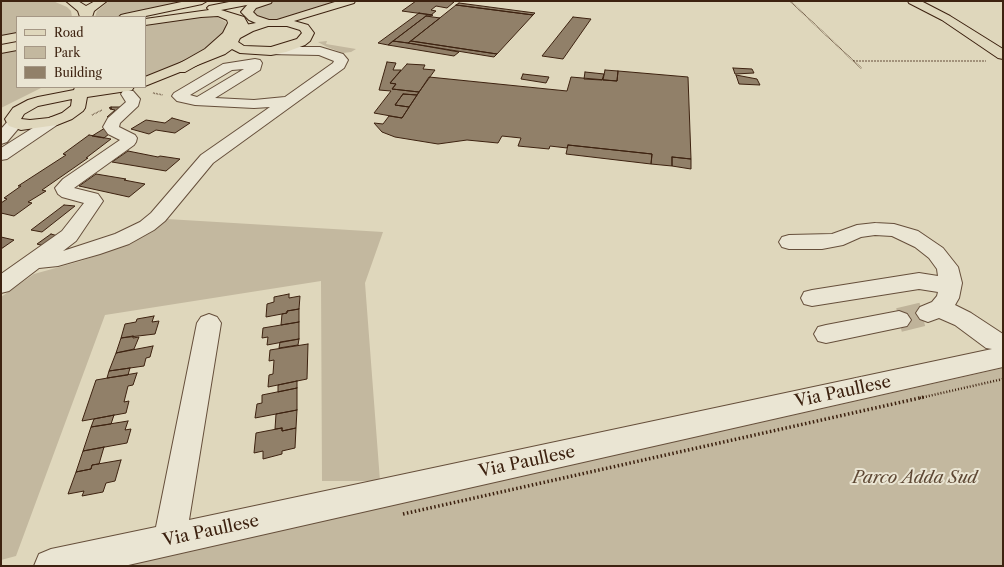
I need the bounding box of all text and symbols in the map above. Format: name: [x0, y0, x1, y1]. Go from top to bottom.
legend: [16, 16, 146, 88]
text: Road: [54, 25, 84, 40]
text: Park: [54, 45, 80, 60]
text: Building: [54, 65, 102, 80]
street label: Via Paullese: [793, 372, 893, 412]
street label: Via Paullese: [477, 442, 577, 482]
park label: Parco Adda Sud: [853, 468, 977, 488]
street label: Via Paullese: [161, 511, 261, 551]

